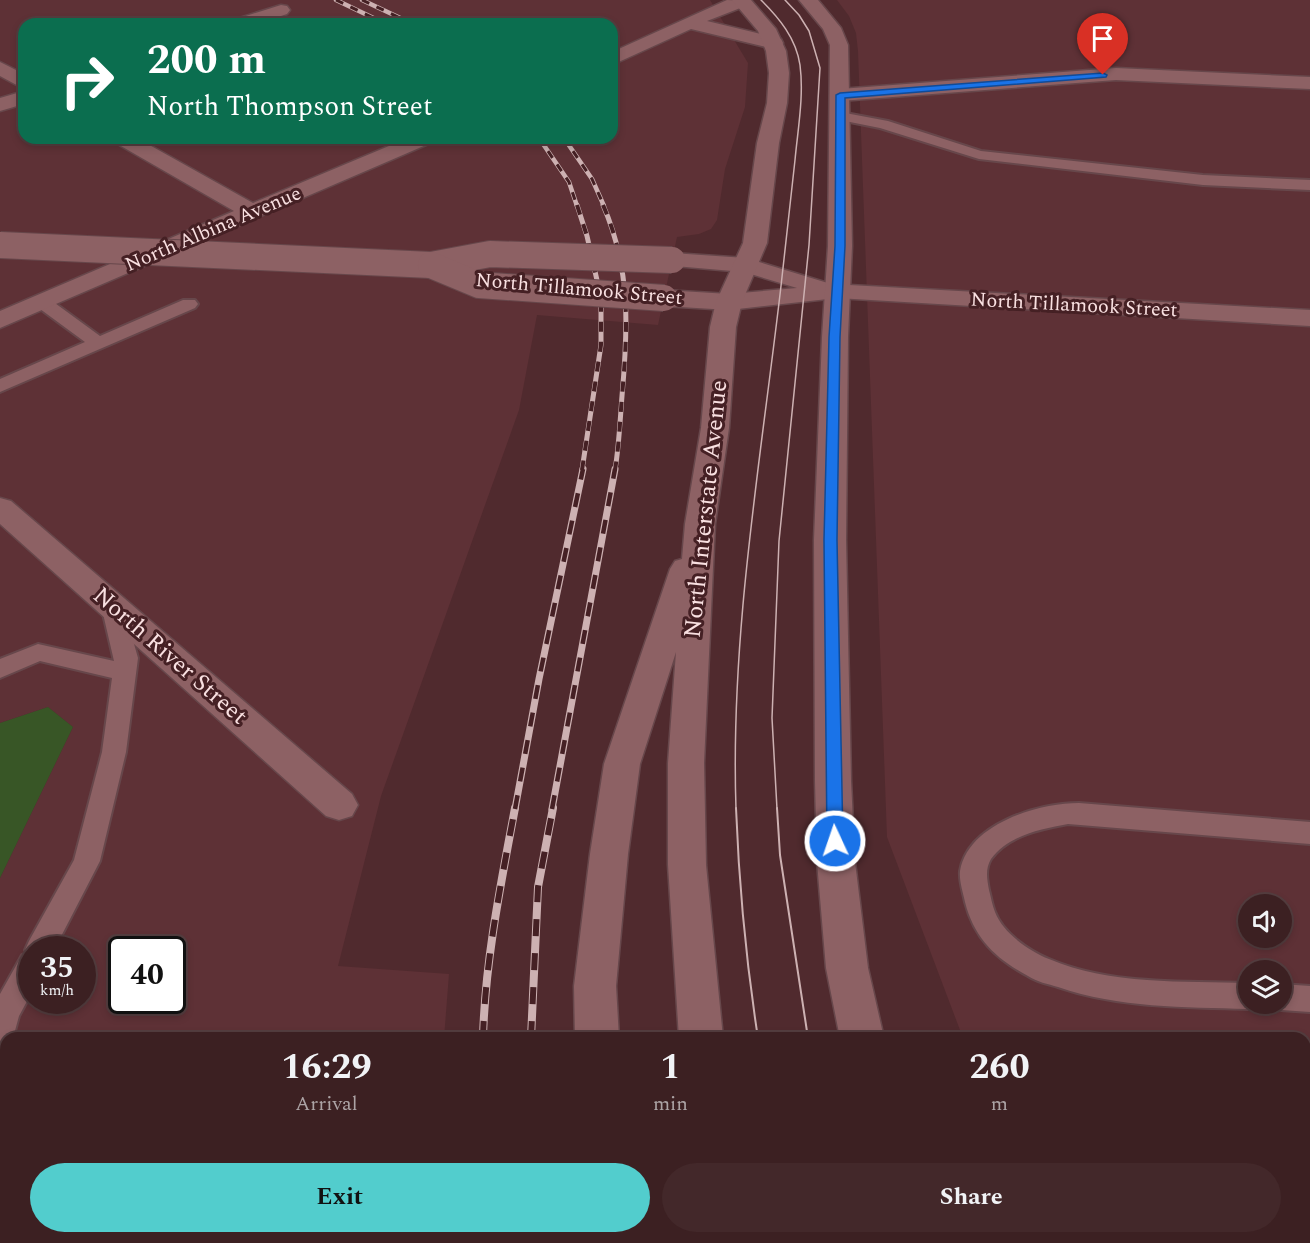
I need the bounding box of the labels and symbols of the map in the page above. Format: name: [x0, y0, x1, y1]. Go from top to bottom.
pin: [1077, 13, 1128, 75]
street label: North Albina Avenue: [120, 178, 306, 280]
street label: North Tillamook Street: [474, 265, 684, 313]
street label: North Tillamook Street: [970, 285, 1178, 325]
street label: North Interstate Avenue: [675, 378, 737, 640]
street label: North River Street: [85, 578, 255, 734]
position arrow: [803, 809, 867, 873]
speed limit sign: 40: [108, 936, 186, 1014]

